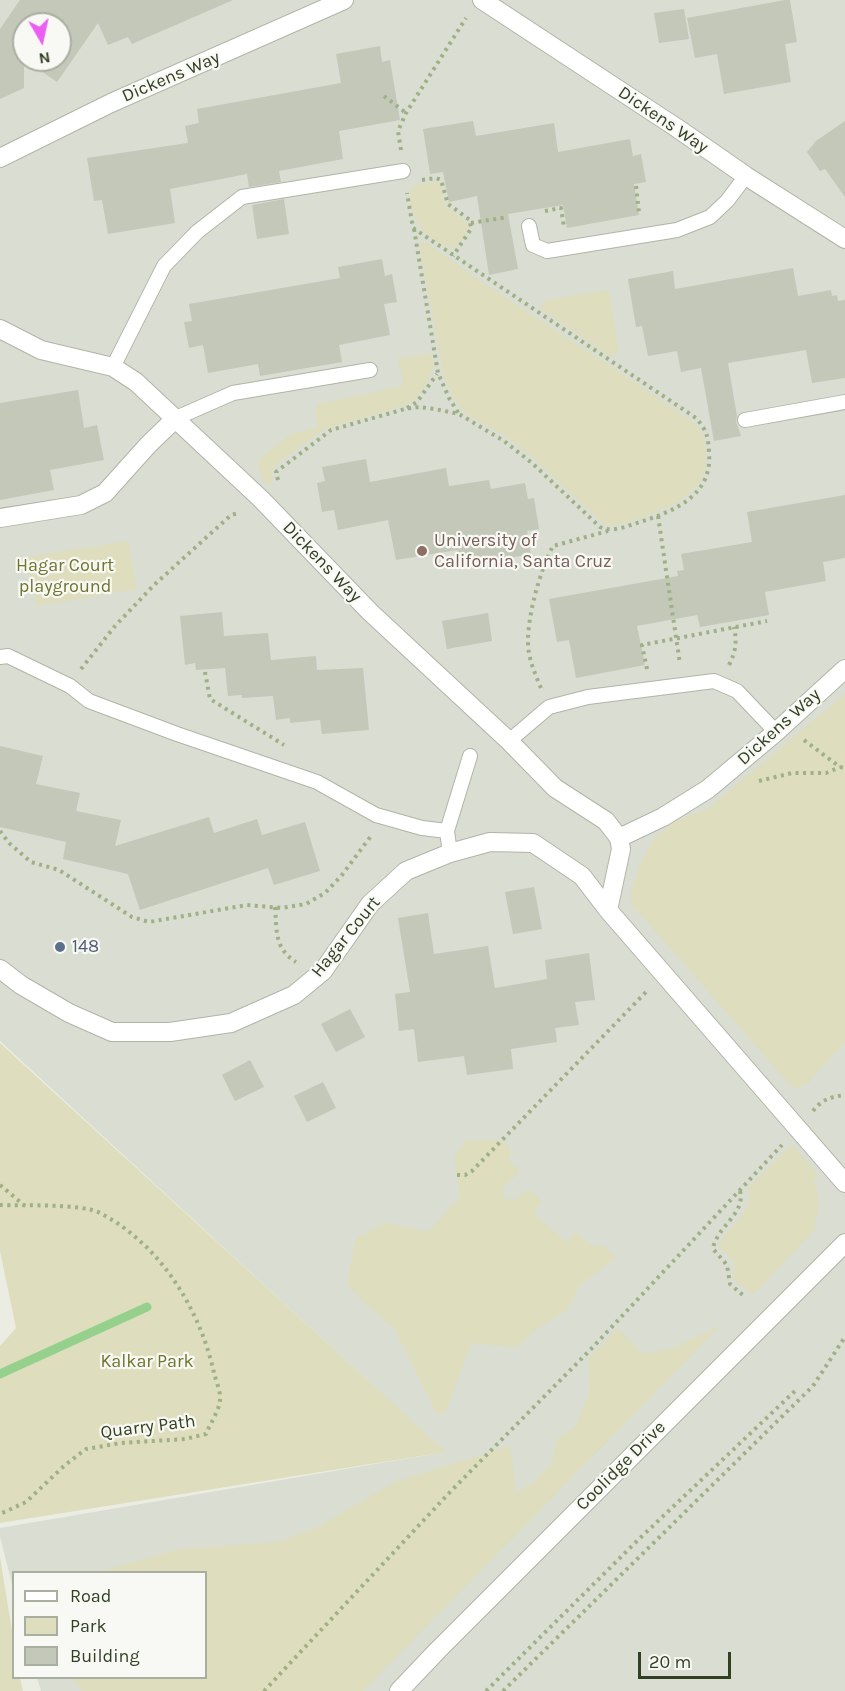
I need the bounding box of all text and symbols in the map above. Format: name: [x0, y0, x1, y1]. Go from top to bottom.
north arrow: [12, 12, 72, 72]
street label: Dickens Way: [119, 47, 223, 107]
text: N: [37, 48, 52, 69]
street label: Dickens Way: [614, 82, 712, 158]
street label: Dickens Way: [278, 517, 366, 607]
place label: University of California, Santa Cruz: [434, 530, 612, 572]
marker: University of California, Santa Cruz: [415, 544, 429, 558]
park label: Hagar Court playground: [16, 555, 114, 598]
street label: Dickens Way: [733, 684, 825, 770]
street label: Hagar Court: [307, 892, 385, 982]
place label: 148: [72, 936, 99, 958]
marker: 148: [53, 940, 67, 954]
park label: Kalkar Park: [100, 1351, 194, 1373]
street label: Quarry Path: [99, 1410, 197, 1444]
street label: Coolidge Drive: [572, 1417, 670, 1515]
legend: [12, 1571, 207, 1679]
text: Road: [70, 1585, 111, 1607]
text: Park: [70, 1615, 107, 1637]
scale bar: [641, 1640, 734, 1678]
text: Building: [70, 1645, 140, 1667]
text: 20 m: [649, 1651, 691, 1673]

